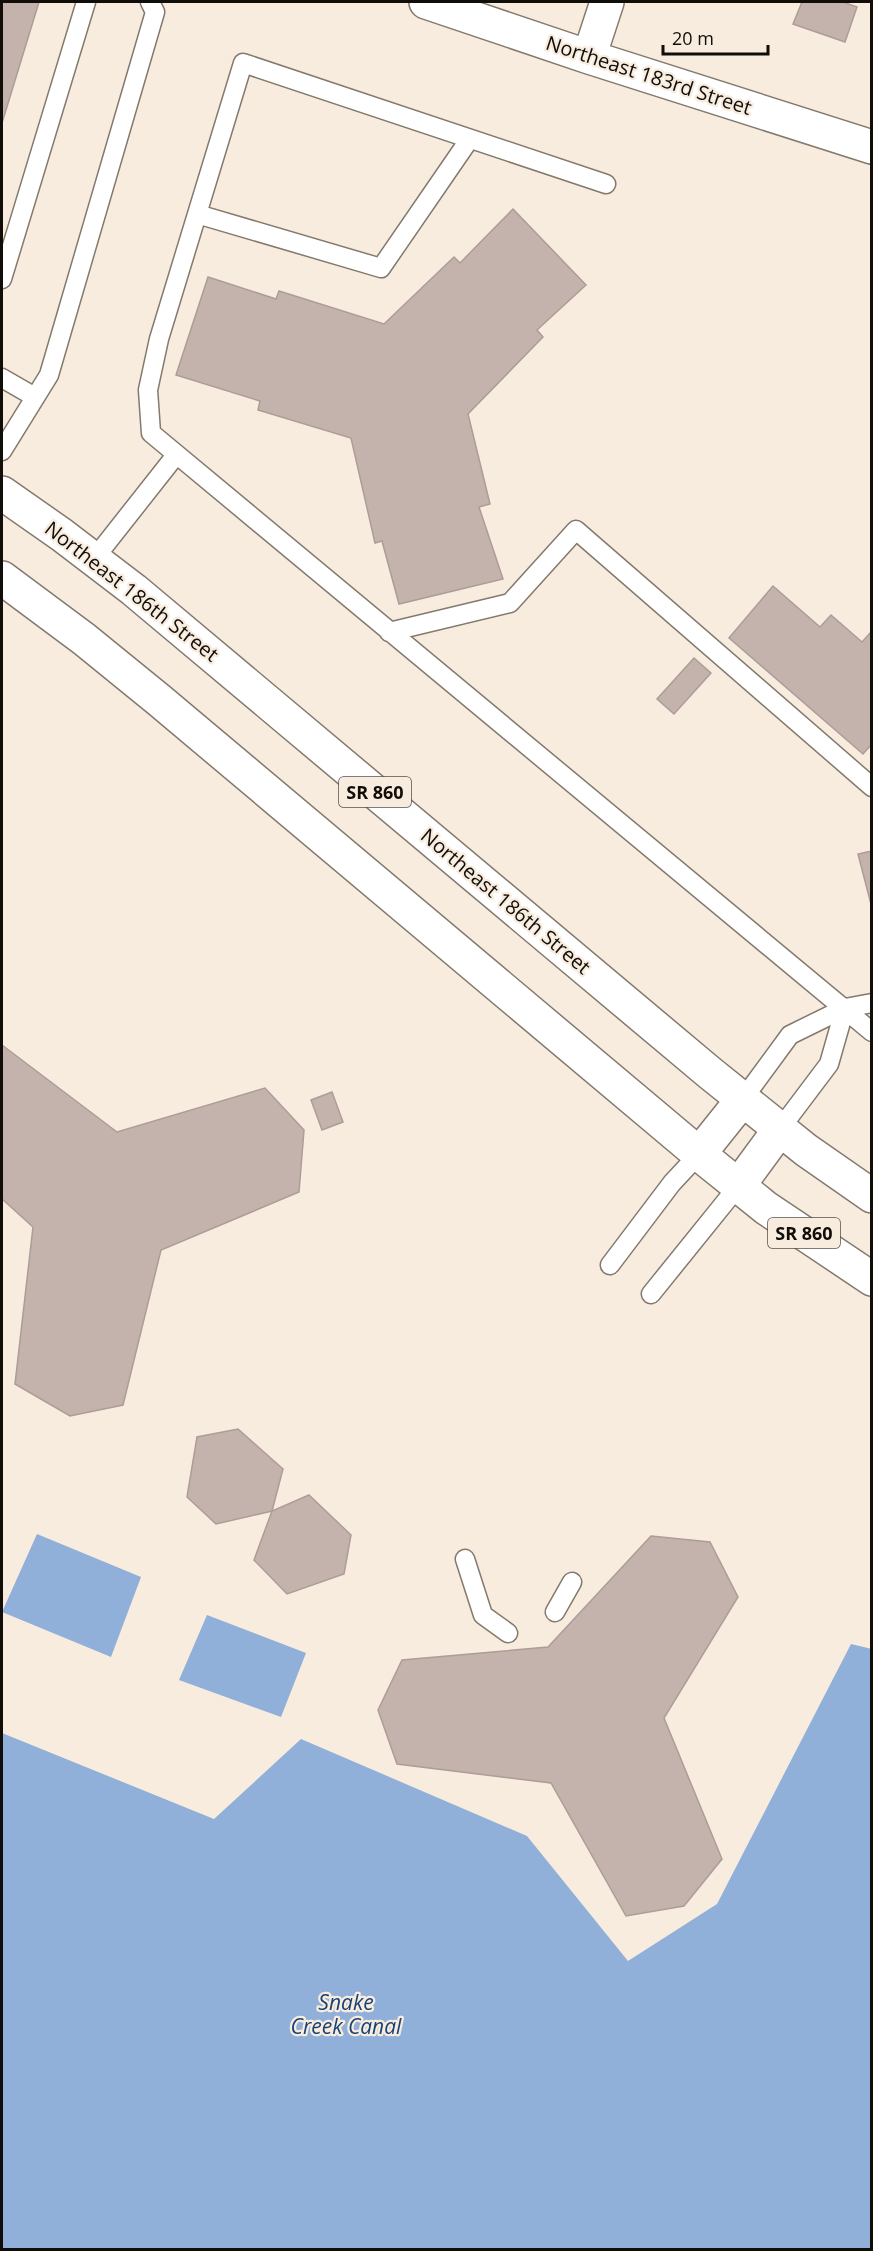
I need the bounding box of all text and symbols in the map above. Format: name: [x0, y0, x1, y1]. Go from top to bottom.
scale bar: [663, 18, 768, 56]
text: 20 m: [672, 26, 714, 50]
street label: Northeast 183rd Street: [543, 29, 755, 121]
street label: Northeast 186th Street: [40, 515, 224, 667]
road number: SR 860: [339, 777, 411, 807]
street label: Northeast 186th Street: [415, 822, 597, 980]
road number: SR 860: [768, 1218, 840, 1248]
water label: Snake Creek Canal: [291, 1988, 402, 2040]

